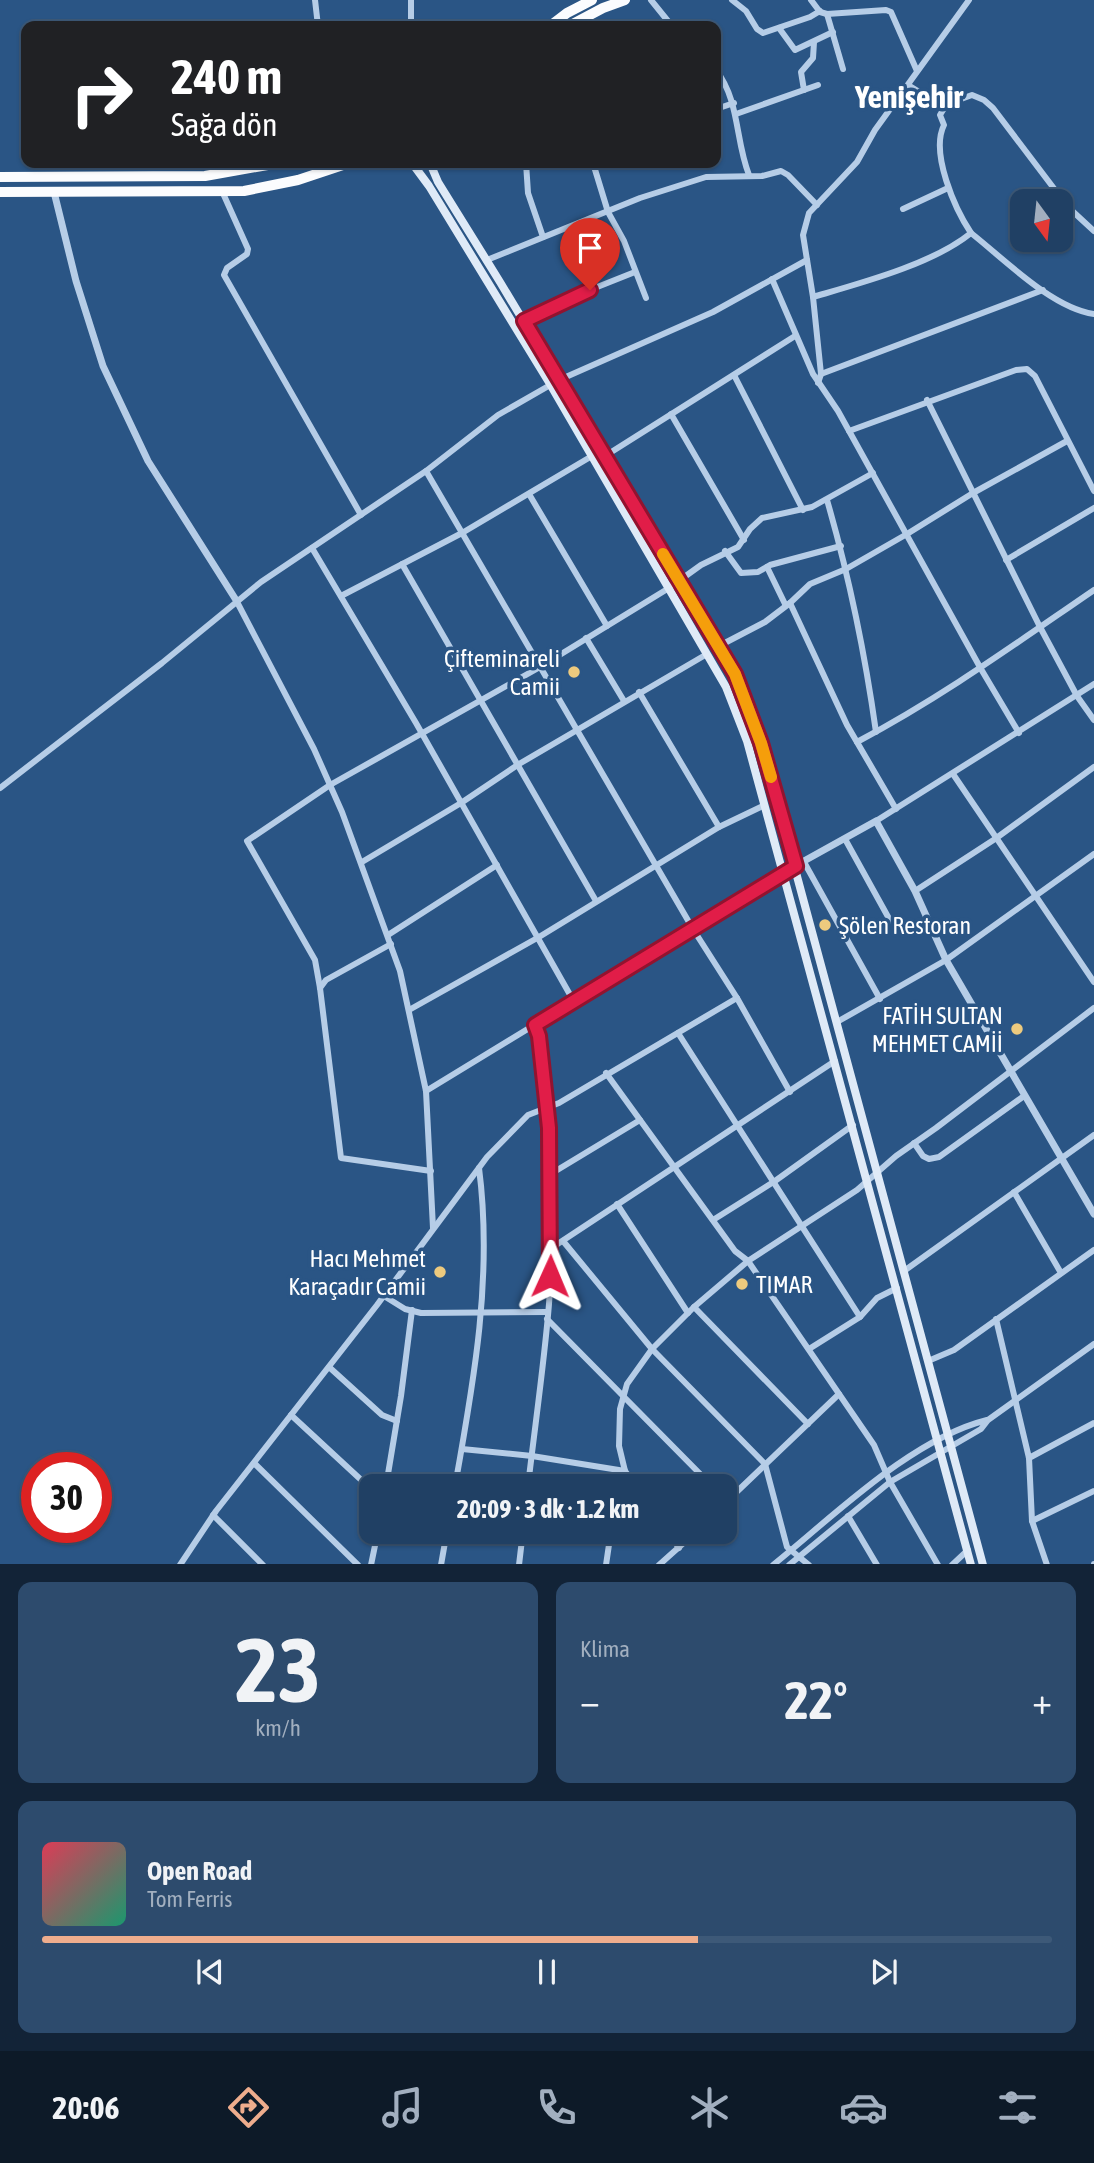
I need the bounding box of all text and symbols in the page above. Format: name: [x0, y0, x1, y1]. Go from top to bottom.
text: 240 m: [171, 48, 282, 104]
icon: right: [56, 49, 147, 140]
district label: Yenişehir: [854, 78, 963, 115]
text: Sağa dön: [171, 106, 277, 143]
north arrow: [1010, 189, 1073, 252]
map controls: [1010, 189, 1073, 252]
pin: [560, 218, 620, 290]
icon: arrive: [571, 229, 609, 267]
place label: Çifteminareli Camii: [444, 645, 560, 700]
marker: Çifteminareli Camii: [566, 664, 582, 680]
place label: Şölen Restoran: [839, 912, 971, 939]
marker: Şölen Restoran: [817, 917, 833, 933]
place label: FATİH SULTAN MEHMET CAMİİ: [872, 1002, 1003, 1057]
marker: FATİH SULTAN MEHMET CAMİİ: [1009, 1021, 1025, 1037]
position arrow: [513, 1239, 587, 1313]
place label: Hacı Mehmet Karaçadır Camii: [288, 1245, 426, 1300]
marker: Hacı Mehmet Karaçadır Camii: [432, 1264, 448, 1280]
place label: TIMAR: [756, 1271, 813, 1298]
marker: TIMAR: [734, 1276, 750, 1292]
speed limit sign: 30: [21, 1452, 112, 1543]
text: 20:09 · 3 dk · 1.2 km: [457, 1494, 639, 1524]
text: 23: [235, 1617, 321, 1721]
text: Klima: [580, 1636, 630, 1662]
text: 22°: [784, 1670, 848, 1730]
text: −: [580, 1679, 600, 1722]
text: +: [1032, 1679, 1052, 1722]
text: km/h: [255, 1715, 301, 1741]
text: Open Road: [147, 1856, 252, 1886]
text: Tom Ferris: [147, 1886, 232, 1912]
icon: previous: [191, 1953, 229, 1991]
icon: pause: [528, 1953, 566, 1991]
icon: next: [865, 1953, 903, 1991]
icon: directions: [224, 2083, 273, 2132]
icon: music: [378, 2083, 427, 2132]
icon: phone: [532, 2083, 581, 2132]
icon: climate: [685, 2083, 734, 2132]
icon: car: [839, 2083, 888, 2132]
icon: filters: [993, 2083, 1042, 2132]
text: 20:06: [52, 2089, 119, 2126]

